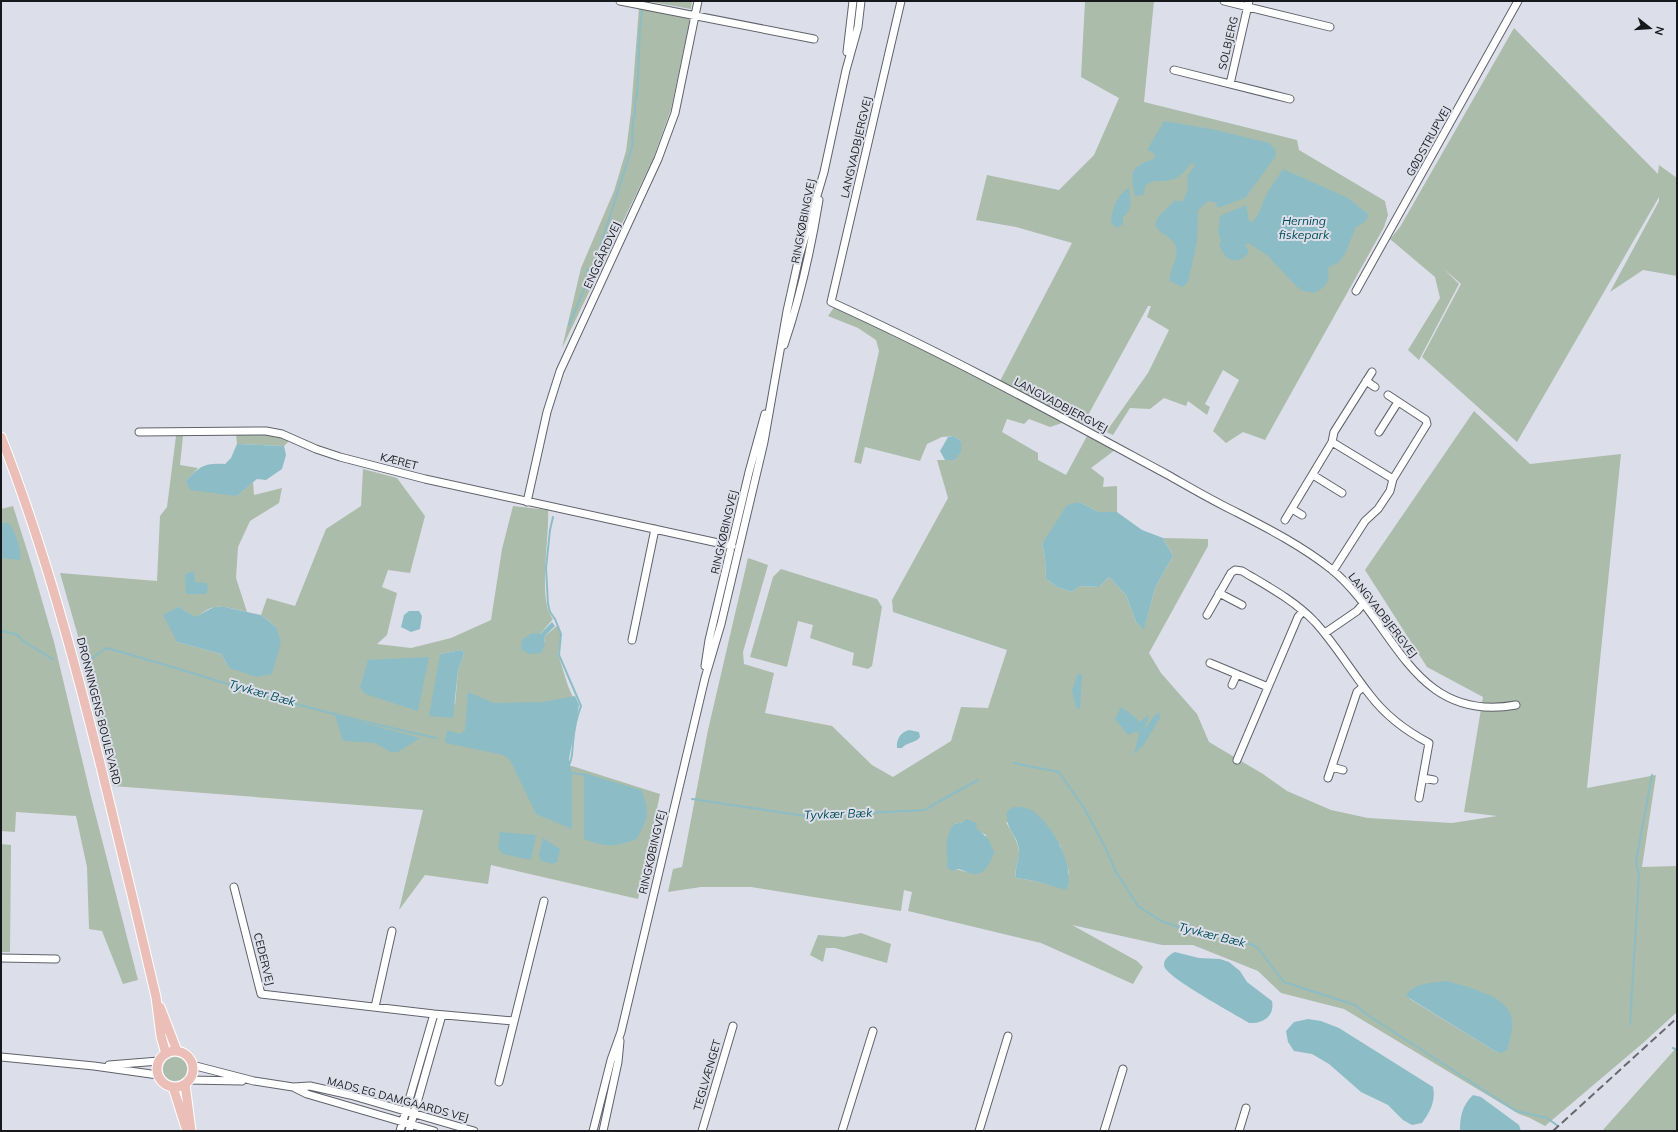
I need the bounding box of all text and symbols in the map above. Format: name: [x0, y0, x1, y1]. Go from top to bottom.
north arrow: [1630, 8, 1670, 48]
street label: SOLBJERG: [1215, 15, 1241, 71]
text: N: [1652, 25, 1667, 37]
street label: LANGVADBJERGVEJ: [837, 95, 875, 199]
street label: GØDSTRUPVEJ: [1403, 103, 1453, 179]
street label: RINGKØBINGVEJ: [788, 177, 818, 265]
water label: Herning fiskepark: [1279, 213, 1330, 242]
street label: ENGGÅRDVEJ: [579, 219, 624, 291]
street label: LANGVADBJERGVEJ: [1012, 374, 1110, 436]
street label: KÆRET: [379, 450, 420, 473]
street label: RINGKØBINGVEJ: [707, 488, 741, 576]
street label: LANGVADBJERGVEJ: [1345, 570, 1421, 660]
street label: DRONNINGENS BOULEVARD: [74, 636, 124, 786]
water label: Tyvkær Bæk: [227, 676, 298, 709]
water label: Tyvkær Bæk: [804, 805, 873, 822]
street label: RINGKØBINGVEJ: [635, 808, 669, 896]
water label: Tyvkær Bæk: [1177, 919, 1248, 950]
street label: CEDERVEJ: [251, 931, 277, 987]
street label: TEGLVÆNGET: [690, 1037, 724, 1112]
street label: MADS EG DAMGAARDS VEJ: [326, 1073, 470, 1125]

